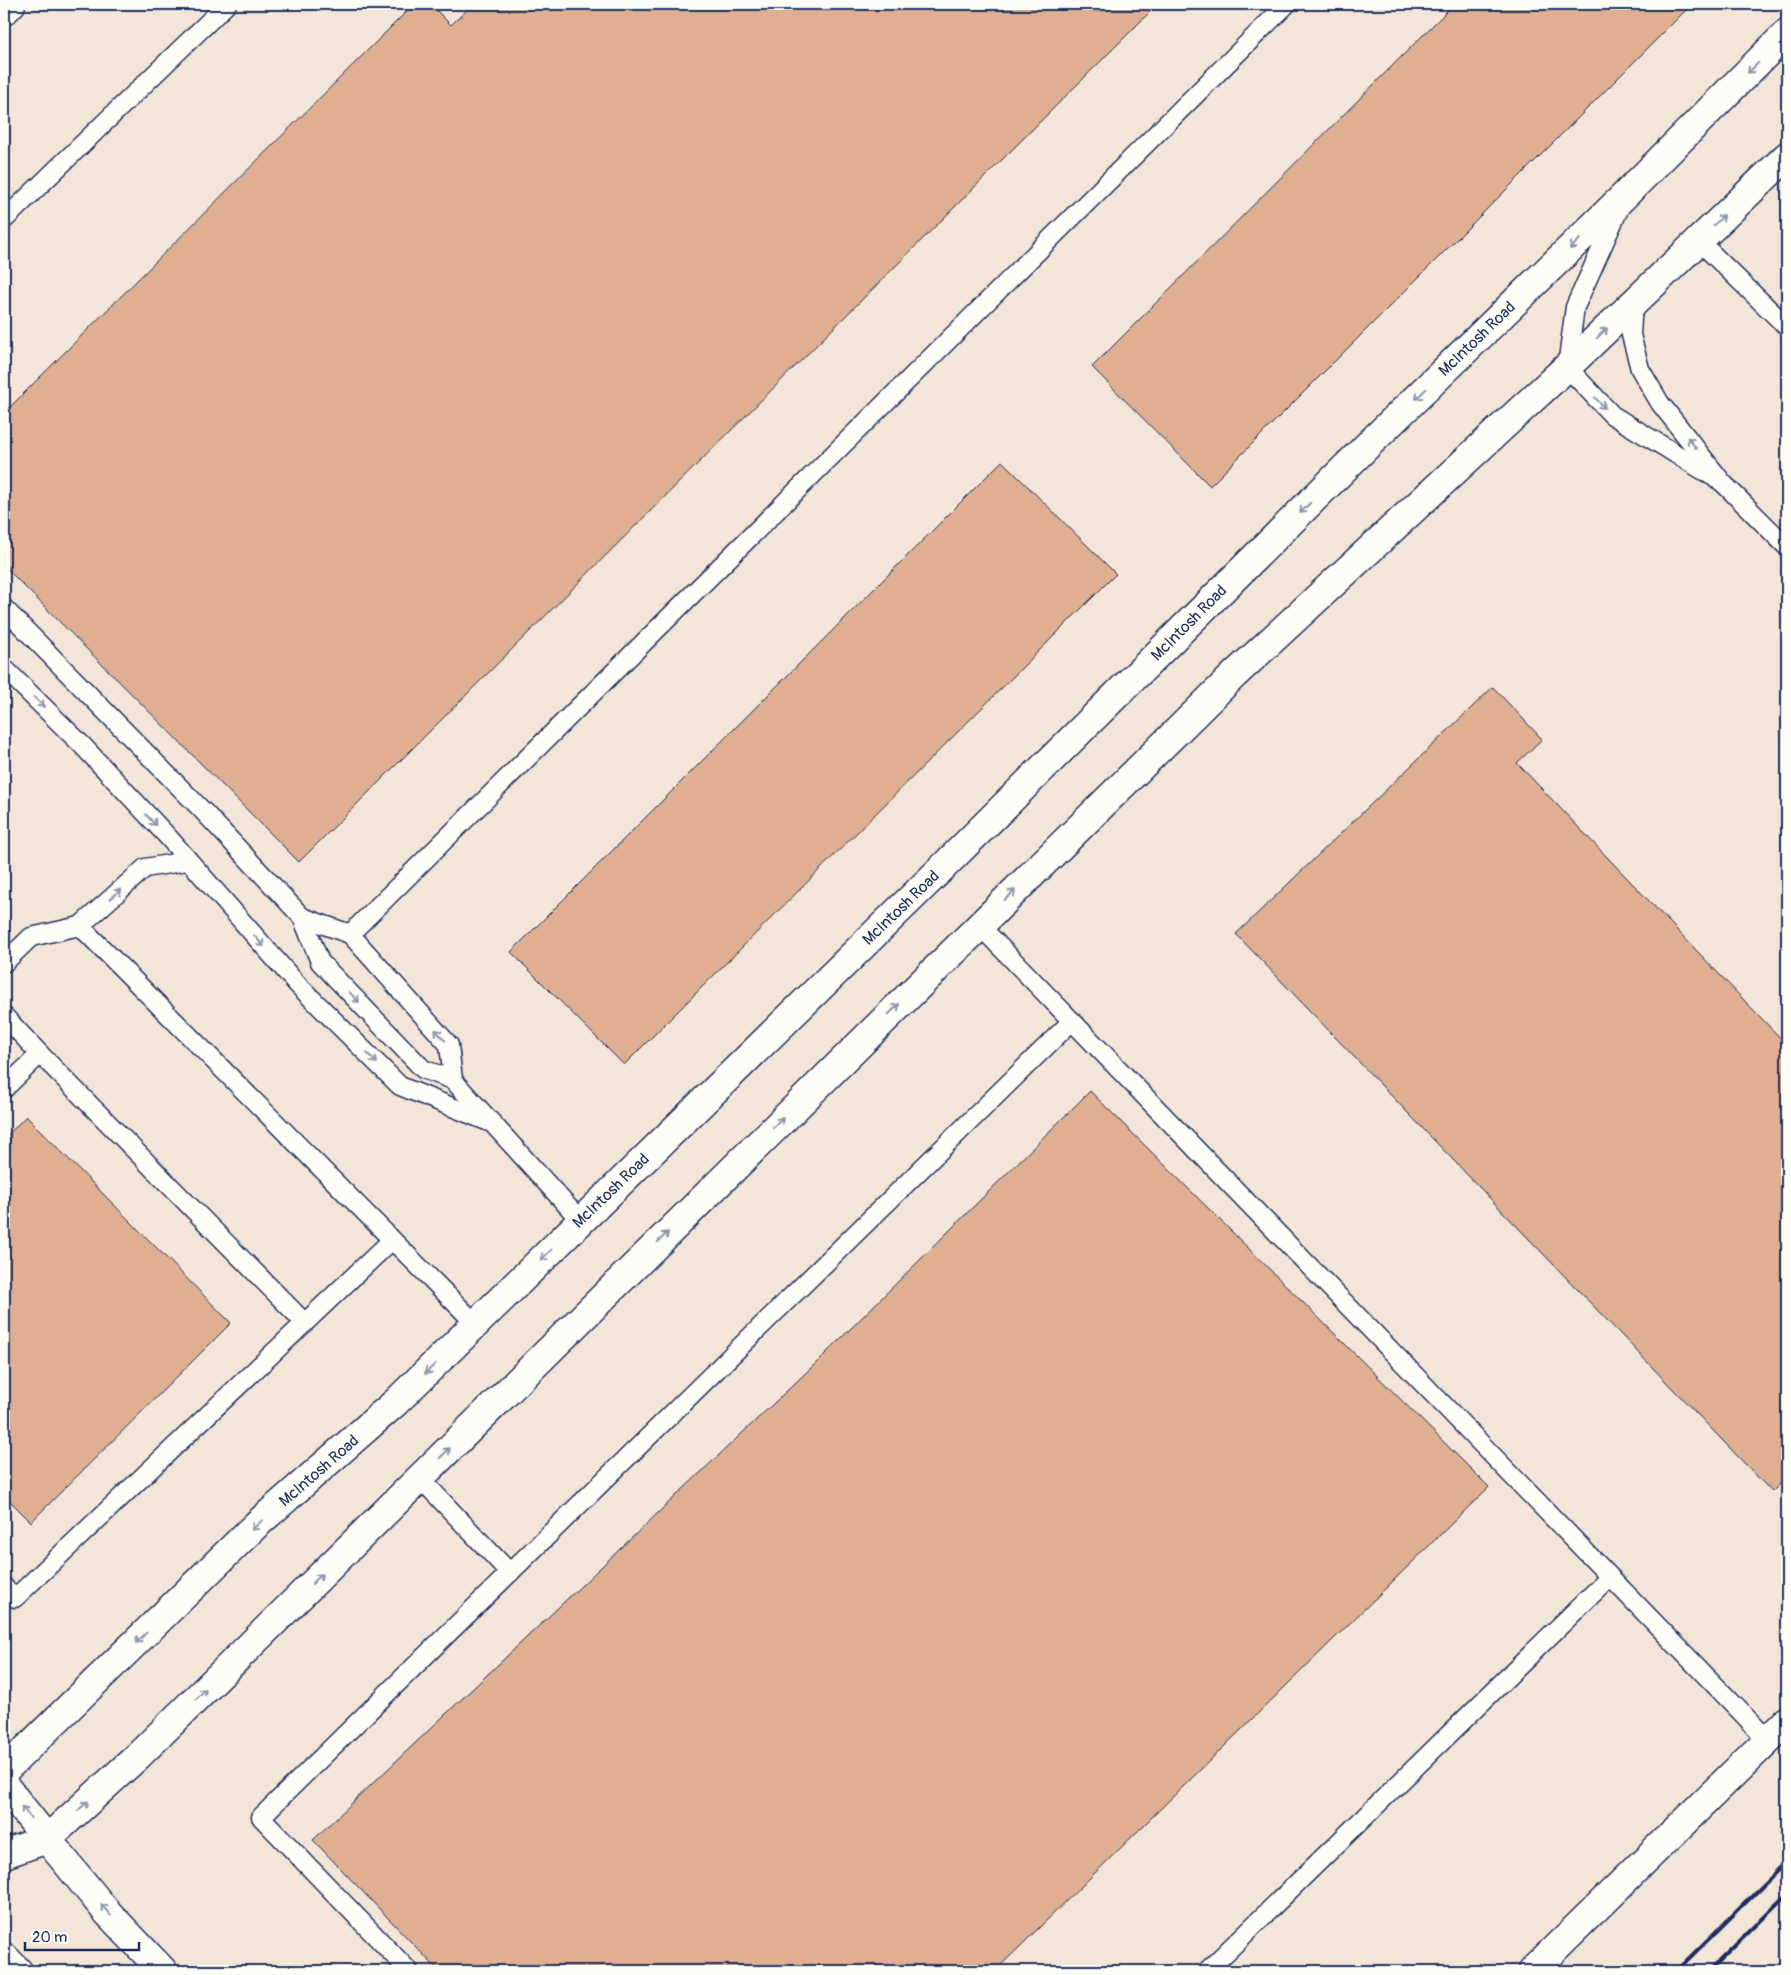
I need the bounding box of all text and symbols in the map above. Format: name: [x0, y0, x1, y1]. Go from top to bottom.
one-way arrow: [1747, 62, 1759, 74]
one-way arrow: [1713, 214, 1726, 226]
one-way arrow: [1569, 238, 1582, 250]
street label: McIntosh Road: [1434, 297, 1520, 381]
one-way arrow: [1596, 327, 1608, 339]
one-way arrow: [1415, 388, 1427, 400]
one-way arrow: [1595, 396, 1606, 409]
one-way arrow: [1687, 437, 1698, 450]
one-way arrow: [1299, 501, 1311, 514]
street label: McIntosh Road: [1147, 581, 1231, 665]
one-way arrow: [32, 696, 44, 708]
one-way arrow: [145, 813, 157, 826]
street label: McIntosh Road: [858, 866, 944, 950]
one-way arrow: [110, 888, 123, 900]
one-way arrow: [1004, 889, 1016, 901]
one-way arrow: [253, 935, 264, 948]
one-way arrow: [348, 991, 360, 1003]
one-way arrow: [888, 1003, 900, 1015]
one-way arrow: [434, 1029, 446, 1042]
one-way arrow: [365, 1052, 378, 1064]
one-way arrow: [772, 1117, 785, 1129]
street label: McIntosh Road: [568, 1149, 654, 1233]
one-way arrow: [656, 1232, 668, 1244]
one-way arrow: [539, 1249, 552, 1261]
one-way arrow: [424, 1363, 436, 1375]
street label: McIntosh Road: [275, 1431, 363, 1511]
one-way arrow: [438, 1447, 451, 1459]
one-way arrow: [251, 1519, 264, 1531]
one-way arrow: [310, 1574, 322, 1586]
one-way arrow: [136, 1632, 148, 1644]
one-way arrow: [195, 1687, 207, 1700]
one-way arrow: [77, 1800, 90, 1812]
one-way arrow: [20, 1806, 31, 1819]
one-way arrow: [100, 1904, 111, 1917]
scale bar: [25, 1920, 139, 1952]
text: 20 m: [32, 1928, 67, 1947]

